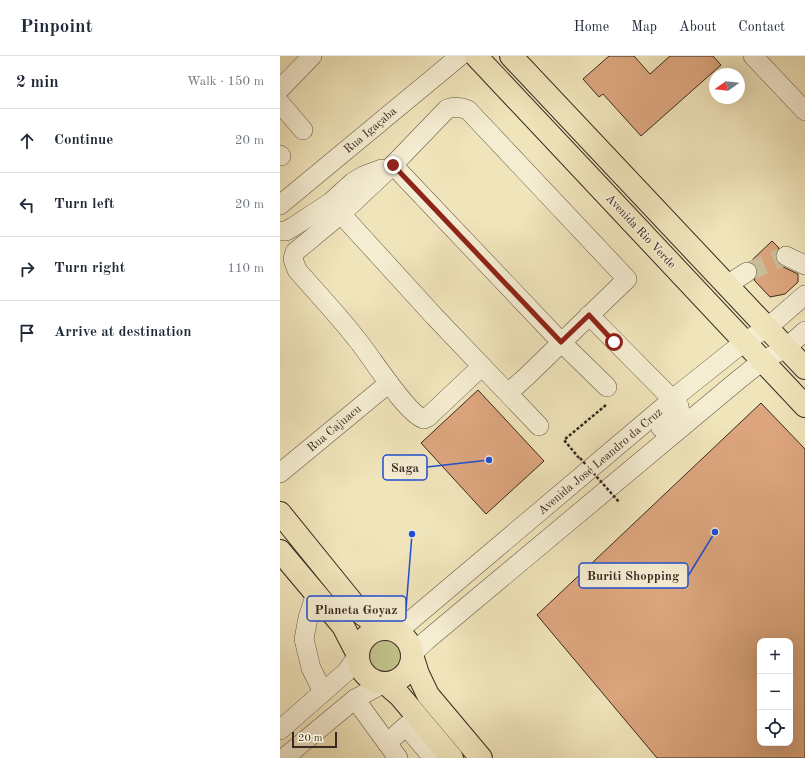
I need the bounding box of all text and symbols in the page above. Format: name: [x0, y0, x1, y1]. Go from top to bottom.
text: Pinpoint: [20, 18, 93, 37]
text: Home: [574, 20, 609, 34]
text: Map: [631, 20, 657, 34]
text: About: [679, 20, 716, 34]
text: Contact: [738, 20, 785, 34]
north arrow: [709, 68, 745, 104]
text: 2 min: [16, 74, 59, 91]
text: Walk · 150 m: [187, 75, 264, 88]
street label: Rua Igaçaba: [342, 105, 399, 156]
icon: ahead: [16, 130, 38, 152]
text: Continue: [54, 133, 113, 148]
text: 20 m: [235, 134, 264, 147]
route end: [384, 156, 402, 174]
street label: Avenida Rio Verde: [603, 192, 678, 271]
icon: left: [16, 194, 38, 216]
text: Turn left: [54, 197, 114, 212]
text: 20 m: [235, 198, 264, 211]
icon: right: [16, 258, 38, 280]
text: Turn right: [54, 261, 125, 276]
text: 110 m: [227, 262, 264, 275]
icon: arrive: [16, 322, 38, 344]
text: Arrive at destination: [54, 325, 192, 340]
route start: [605, 333, 623, 351]
street label: Rua Cajuacu: [305, 403, 364, 455]
street label: Avenida José Leandro da Cruz: [536, 406, 665, 517]
callout: Saga: [383, 455, 427, 480]
text: Saga: [391, 462, 420, 475]
callout: Buriti Shopping: [579, 563, 688, 588]
text: Buriti Shopping: [587, 570, 680, 583]
callout: Planeta Goyaz: [307, 596, 406, 621]
text: Planeta Goyaz: [315, 604, 397, 617]
map controls: [757, 638, 793, 746]
button: +: [757, 638, 793, 674]
button: −: [757, 674, 793, 710]
button: locate: [757, 710, 793, 746]
scale bar: [292, 730, 337, 749]
text: 20 m: [298, 733, 323, 744]

